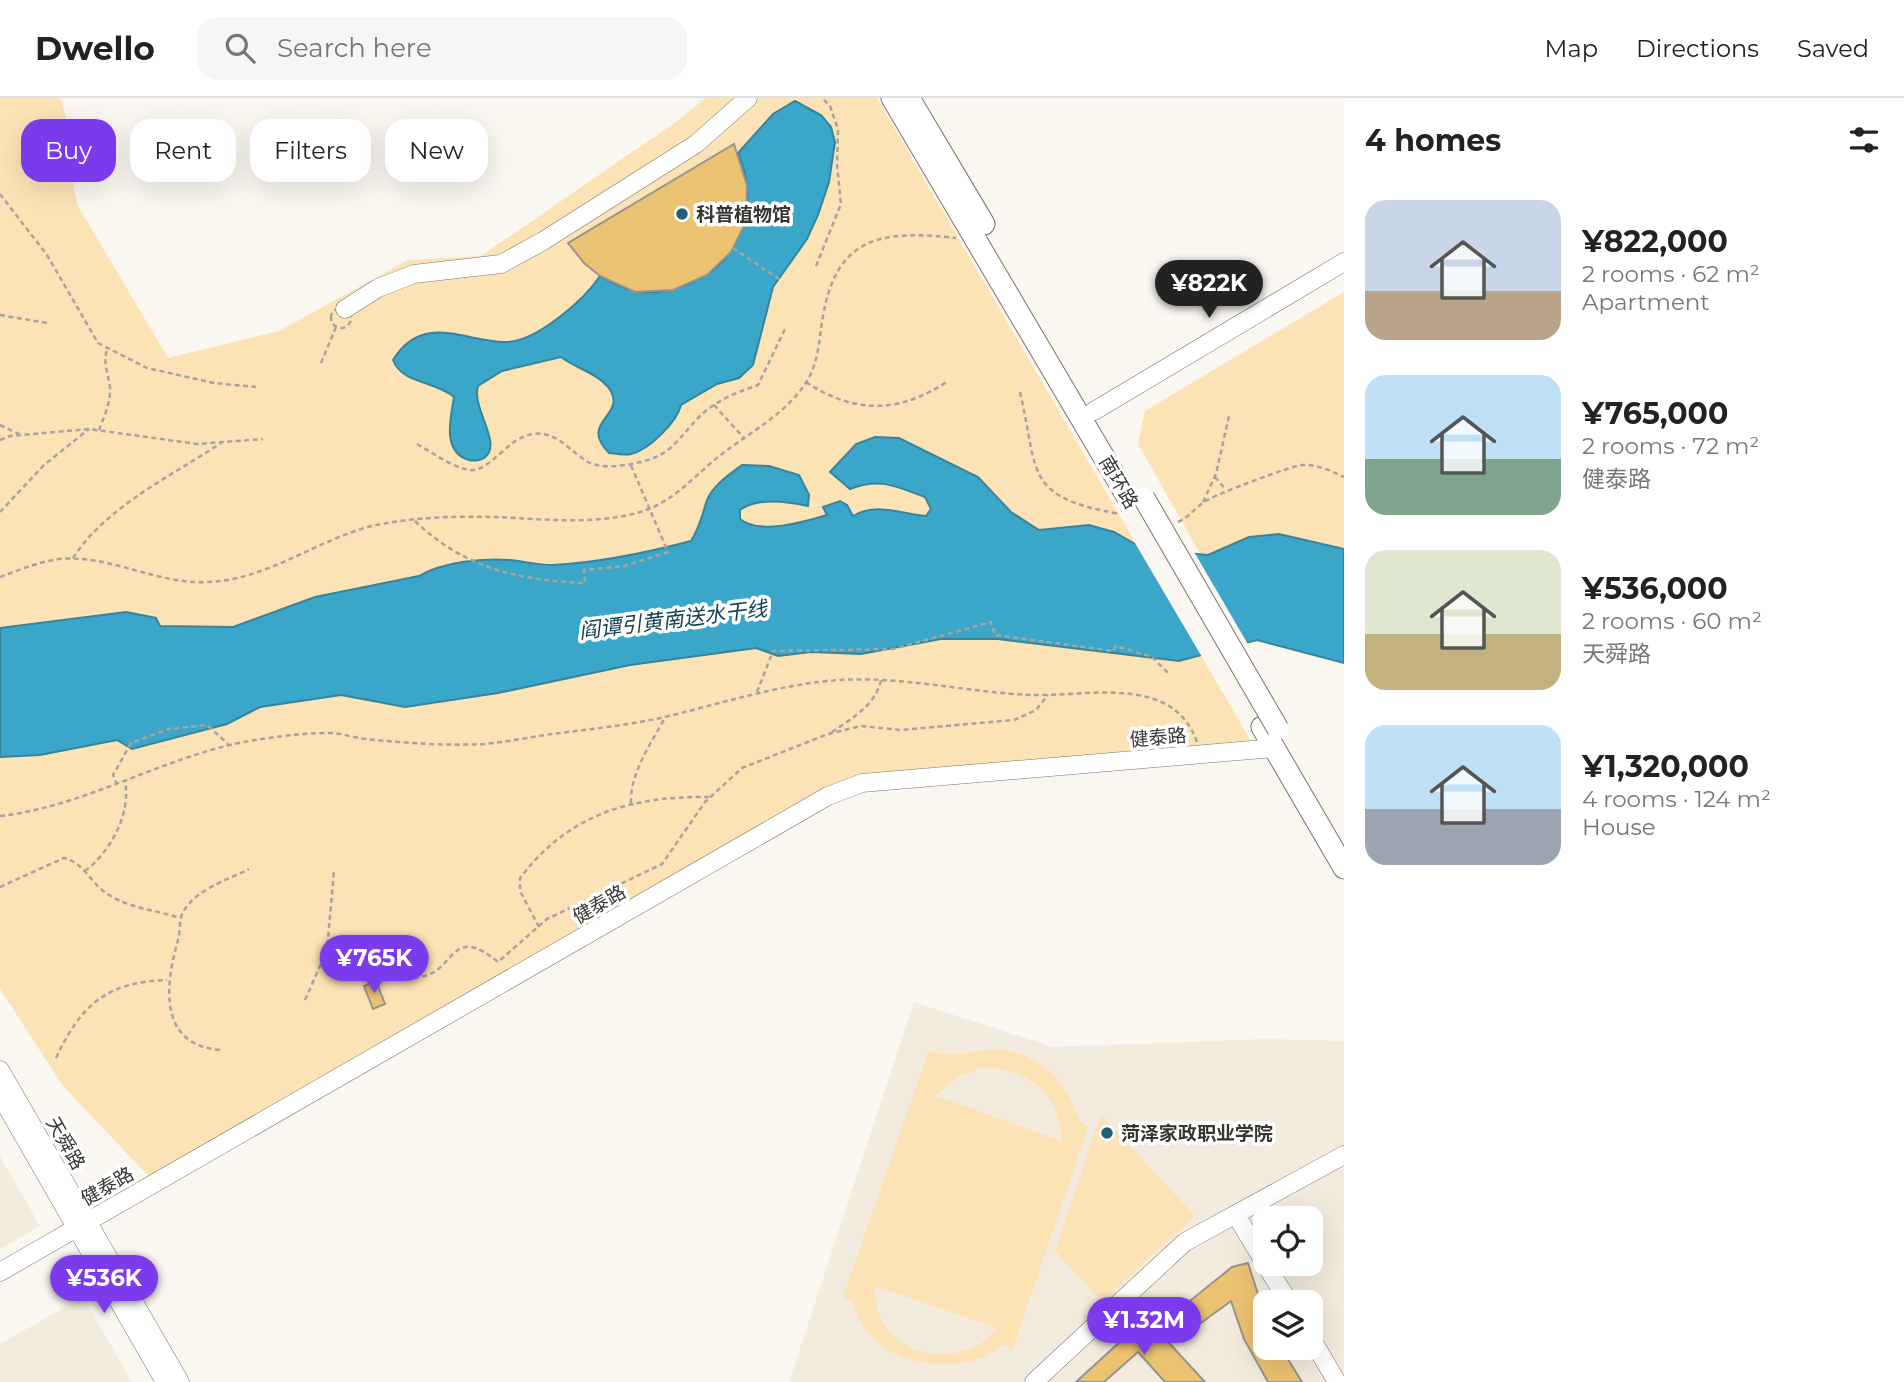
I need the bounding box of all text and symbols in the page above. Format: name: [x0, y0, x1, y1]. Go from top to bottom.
search box: [197, 17, 687, 80]
text: Dwello: [35, 28, 155, 68]
icon: search: [221, 29, 259, 67]
text: Search here: [277, 32, 432, 64]
text: Map: [1545, 34, 1598, 63]
text: Directions: [1636, 34, 1759, 63]
text: Saved: [1797, 34, 1869, 63]
chip: Buy: [21, 119, 116, 182]
chip: Rent: [130, 119, 236, 182]
chip: Filters: [250, 119, 371, 182]
chip: New: [385, 119, 488, 182]
icon: filters: [1845, 121, 1883, 159]
text: 4 homes: [1365, 122, 1501, 159]
place label: 科普植物馆: [696, 203, 791, 226]
marker: 科普植物馆: [674, 206, 690, 222]
text: ¥822,000: [1582, 223, 1728, 260]
icon: home: [1421, 228, 1505, 312]
pin: ¥822K: [1160, 260, 1258, 320]
text: 2 rooms · 62 m²: [1582, 260, 1760, 288]
text: ¥822K: [1171, 269, 1247, 297]
text: Apartment: [1582, 288, 1710, 316]
text: ¥765,000: [1582, 395, 1728, 432]
icon: home: [1421, 403, 1505, 487]
text: 2 rooms · 72 m²: [1582, 432, 1759, 460]
street label: 南环路: [1094, 452, 1143, 513]
text: 健泰路: [1582, 465, 1651, 493]
text: ¥536,000: [1582, 570, 1728, 607]
icon: home: [1421, 578, 1505, 662]
water label: 阎谭引黄南送水干线: [578, 595, 770, 643]
text: 2 rooms · 60 m²: [1582, 607, 1762, 635]
text: 天舜路: [1582, 640, 1651, 668]
street label: 健泰路: [1129, 724, 1187, 751]
text: ¥1,320,000: [1582, 748, 1749, 785]
icon: home: [1421, 753, 1505, 837]
text: 4 rooms · 124 m²: [1582, 785, 1771, 813]
text: House: [1582, 813, 1656, 841]
street label: 健泰路: [569, 880, 630, 929]
pin: ¥765K: [325, 936, 423, 995]
text: ¥765K: [336, 944, 412, 972]
street label: 天舜路: [41, 1113, 90, 1174]
place label: 菏泽家政职业学院: [1121, 1122, 1273, 1145]
marker: 菏泽家政职业学院: [1099, 1125, 1115, 1141]
street label: 健泰路: [77, 1162, 138, 1211]
map controls: [1253, 1206, 1323, 1360]
button: locate: [1253, 1206, 1323, 1276]
pin: ¥536K: [55, 1256, 153, 1315]
text: ¥536K: [66, 1264, 142, 1292]
button: layers: [1253, 1290, 1323, 1360]
pin: ¥1.32M: [1087, 1298, 1201, 1357]
text: ¥1.32M: [1103, 1306, 1185, 1334]

